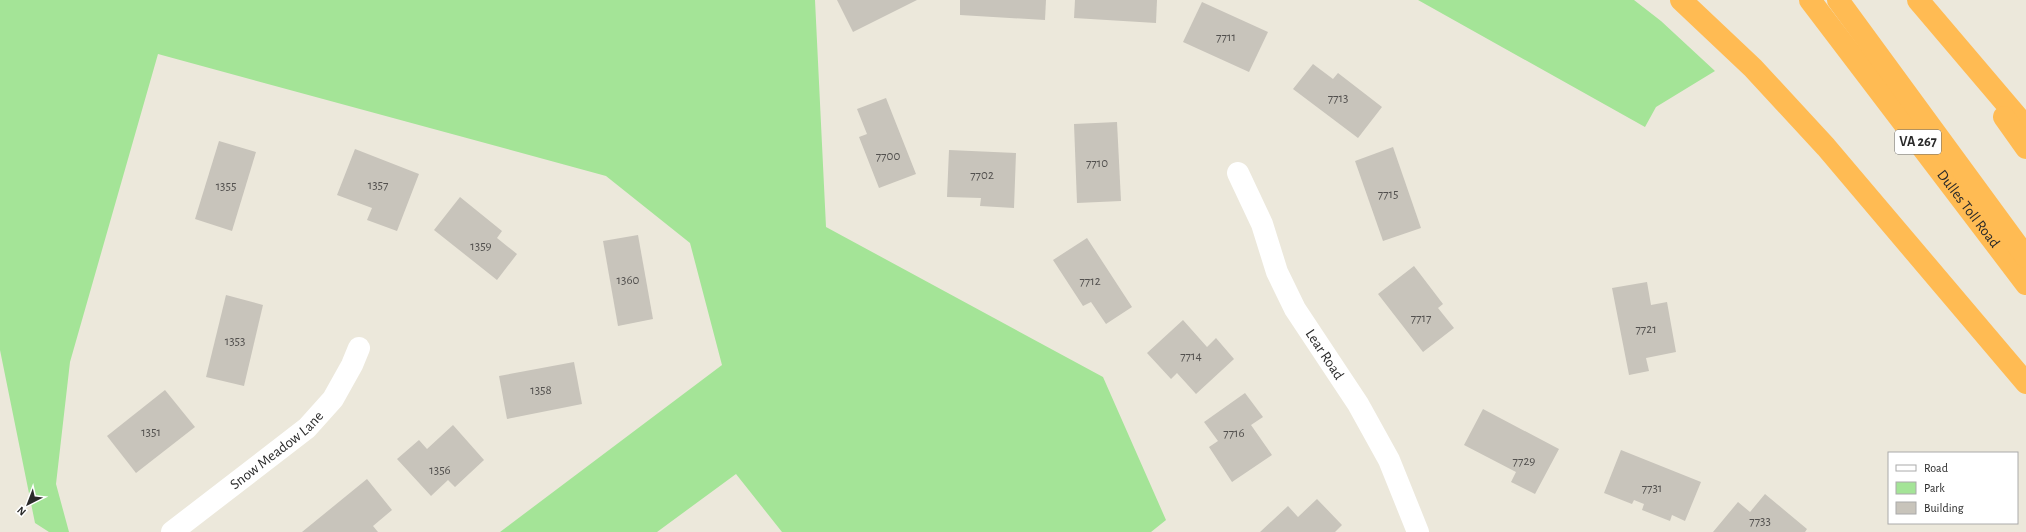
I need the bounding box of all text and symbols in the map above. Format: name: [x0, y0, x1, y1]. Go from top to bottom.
house number: 7711: [1216, 31, 1236, 44]
house number: 7713: [1328, 92, 1348, 105]
road number: VA 267: [1895, 130, 1941, 154]
house number: 7700: [876, 150, 900, 163]
house number: 7710: [1086, 157, 1108, 170]
street label: Dulles Toll Road: [1934, 167, 2003, 250]
house number: 7702: [970, 169, 994, 182]
house number: 1357: [368, 179, 389, 192]
house number: 1355: [216, 180, 236, 193]
house number: 7715: [1378, 188, 1398, 201]
house number: 1359: [470, 240, 492, 253]
house number: 1360: [617, 274, 640, 287]
house number: 7712: [1079, 275, 1101, 288]
house number: 7717: [1411, 312, 1432, 325]
house number: 7721: [1635, 323, 1657, 336]
street label: Lear Road: [1303, 326, 1347, 382]
house number: 1353: [225, 335, 245, 348]
house number: 7714: [1180, 350, 1202, 363]
house number: 1358: [530, 384, 552, 397]
street label: Snow Meadow Lane: [227, 408, 326, 492]
house number: 1351: [141, 426, 161, 439]
house number: 7716: [1223, 427, 1245, 440]
legend: [1888, 452, 2018, 524]
house number: 7729: [1513, 455, 1535, 468]
text: Road: [1924, 462, 1948, 474]
house number: 1356: [429, 464, 451, 477]
house number: 7731: [1642, 482, 1662, 495]
text: Park: [1924, 482, 1945, 494]
north arrow: [8, 484, 48, 524]
text: Building: [1924, 502, 1964, 514]
text: N: [15, 504, 28, 518]
house number: 7733: [1749, 515, 1771, 528]

